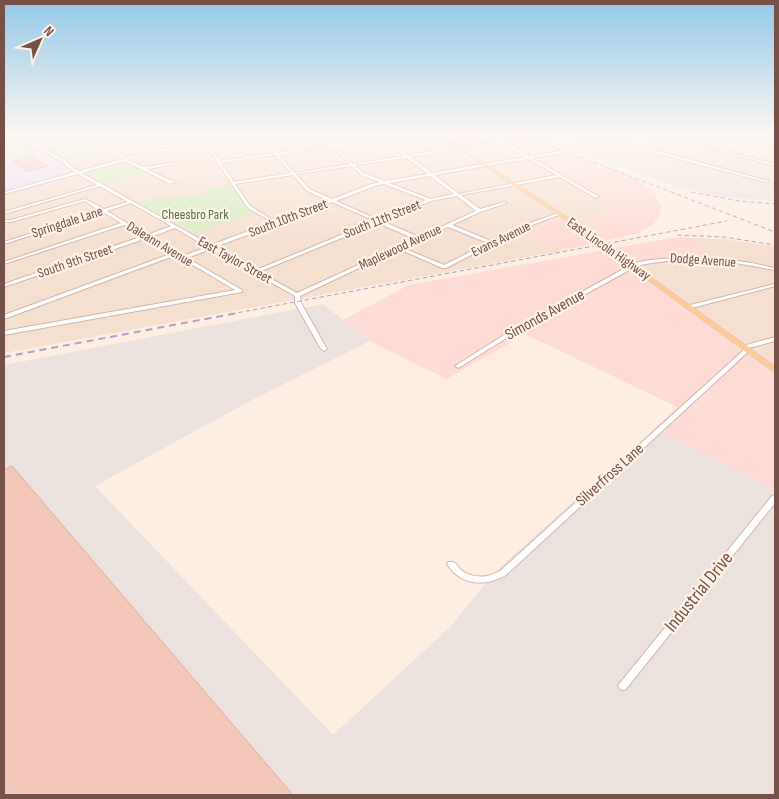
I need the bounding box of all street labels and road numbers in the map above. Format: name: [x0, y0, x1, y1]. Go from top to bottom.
street label: South 10th Street: [246, 195, 330, 241]
street label: South 11th Street: [341, 196, 423, 242]
street label: Springdale Lane: [29, 203, 105, 241]
street label: East Lincoln Highway: [564, 214, 655, 284]
street label: Evans Avenue: [469, 217, 533, 261]
street label: Daleann Avenue: [124, 218, 196, 270]
street label: Maplewood Avenue: [356, 220, 444, 274]
street label: East Taylor Street: [195, 233, 275, 287]
street label: South 9th Street: [35, 240, 115, 282]
street label: Dodge Avenue: [669, 249, 737, 271]
street label: Simonds Avenue: [502, 285, 588, 345]
street label: Silverfross Lane: [572, 440, 648, 510]
street label: Industrial Drive: [660, 547, 738, 637]

